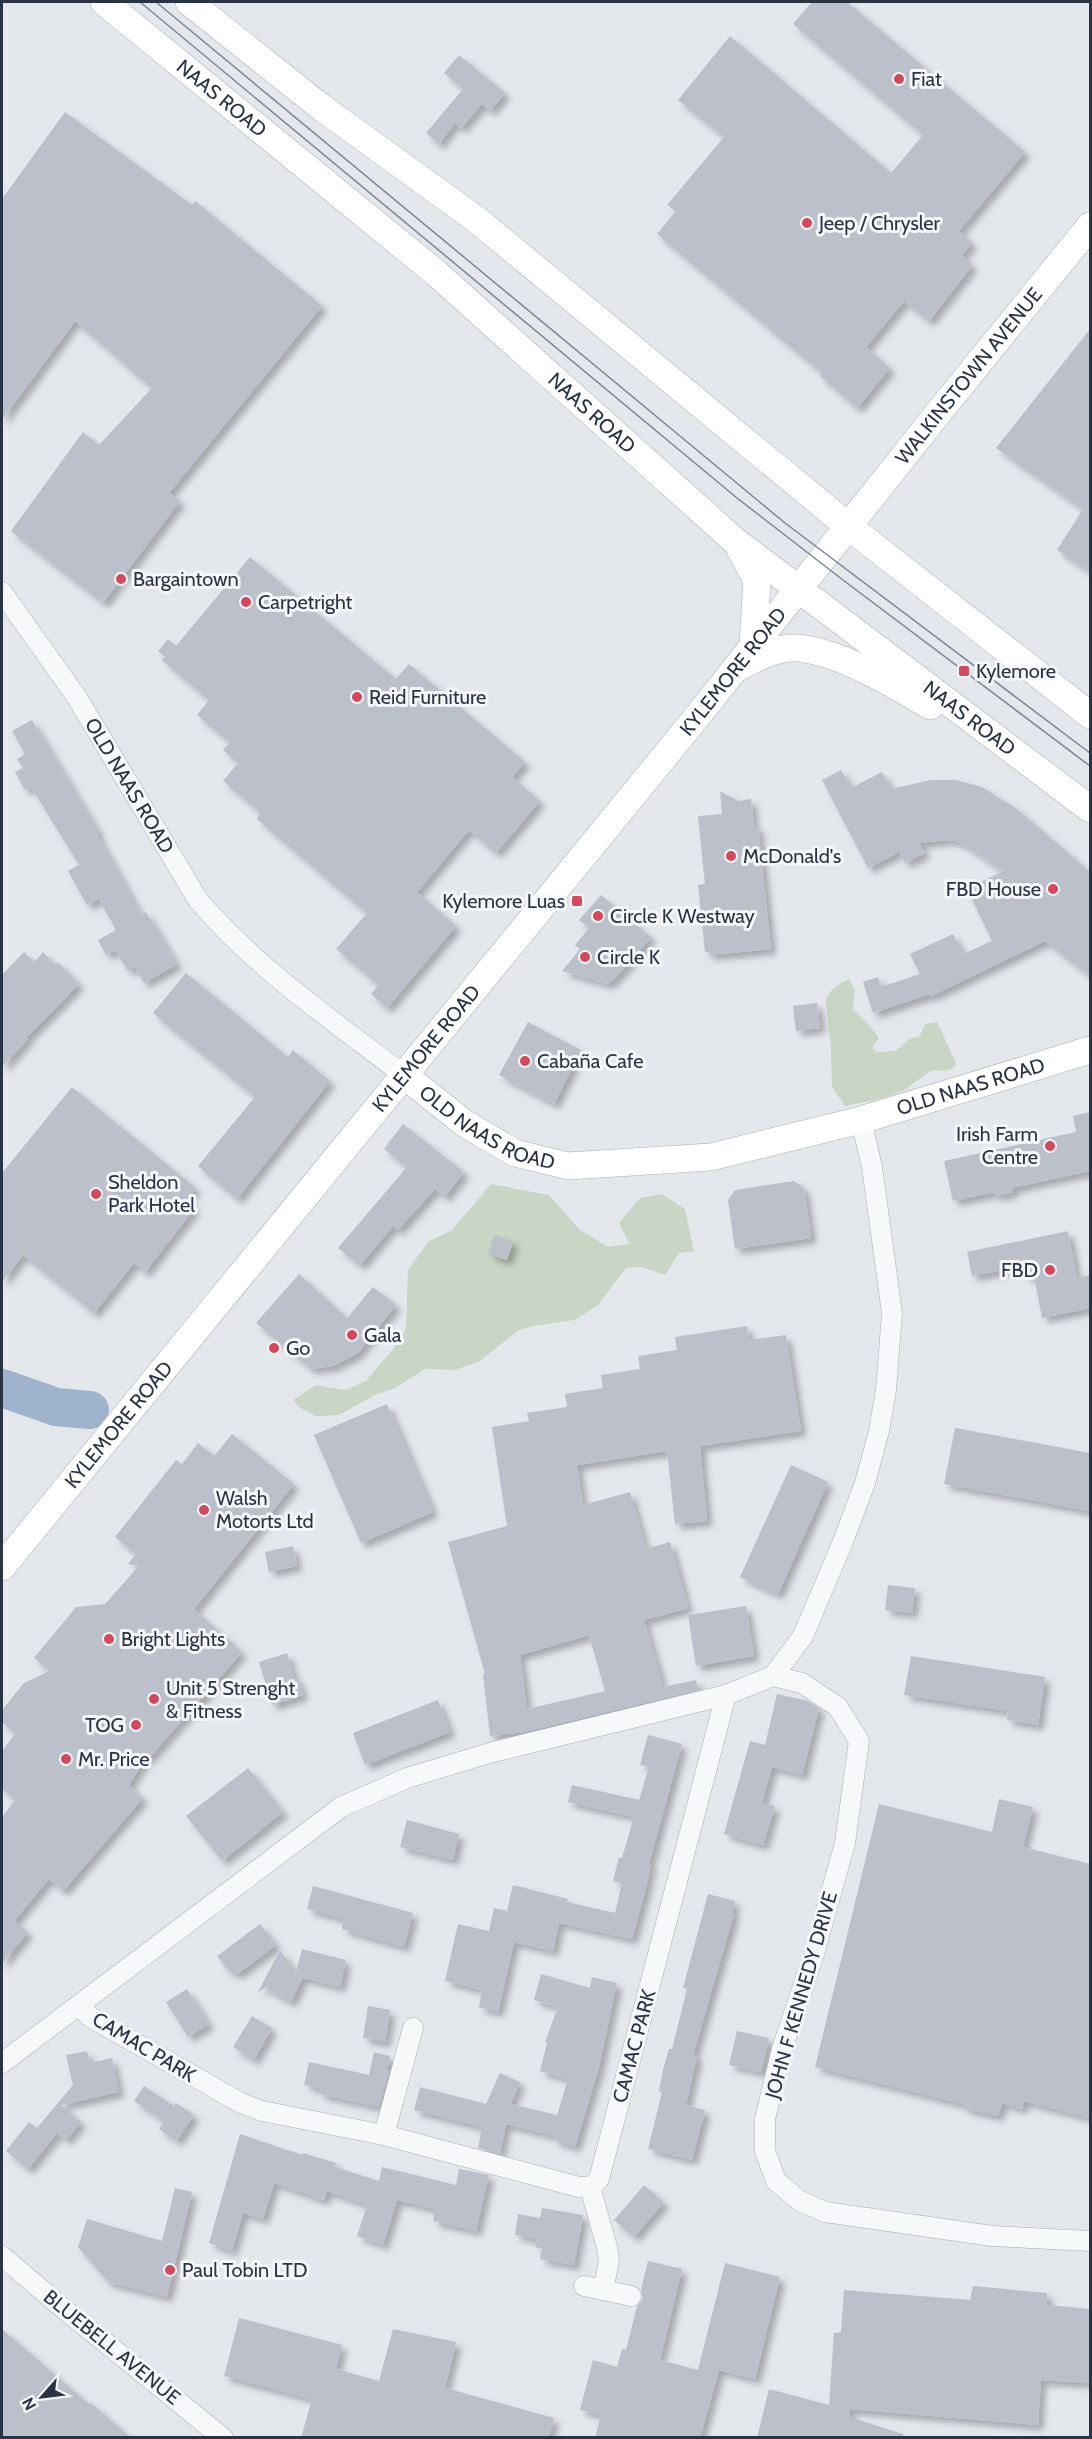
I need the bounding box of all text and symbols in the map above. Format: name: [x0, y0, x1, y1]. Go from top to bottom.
street label: NAAS ROAD: [172, 54, 272, 142]
place label: Fiat: [911, 67, 942, 91]
marker: Fiat: [892, 72, 906, 86]
place label: Jeep / Chrysler: [818, 211, 941, 235]
marker: Jeep / Chrysler: [800, 216, 814, 230]
street label: WALKINSTOWN AVENUE: [890, 283, 1047, 469]
street label: NAAS ROAD: [543, 367, 641, 458]
place label: Bargaintown: [133, 567, 239, 591]
marker: Bargaintown: [114, 572, 128, 586]
place label: Carpetright: [258, 590, 353, 614]
marker: Carpetright: [239, 595, 253, 609]
street label: KYLEMORE ROAD: [675, 602, 791, 740]
place label: Kylemore: [976, 659, 1056, 683]
marker: Kylemore: [957, 664, 971, 678]
street label: NAAS ROAD: [919, 676, 1020, 761]
place label: Reid Furniture: [369, 685, 486, 709]
marker: Reid Furniture: [350, 690, 364, 704]
street label: OLD NAAS ROAD: [80, 714, 179, 858]
place label: McDonald's: [743, 844, 841, 868]
marker: McDonald's: [724, 849, 738, 863]
place label: FBD House: [946, 877, 1041, 901]
marker: FBD House: [1046, 882, 1060, 896]
place label: Kylemore Luas: [442, 889, 565, 913]
marker: Kylemore Luas: [570, 894, 584, 908]
place label: Circle K Westway: [610, 904, 755, 928]
marker: Circle K Westway: [591, 909, 605, 923]
place label: Circle K: [597, 945, 661, 969]
marker: Circle K: [578, 950, 592, 964]
street label: KYLEMORE ROAD: [367, 980, 485, 1117]
place label: Cabaña Cafe: [537, 1049, 643, 1073]
street label: OLD NAAS ROAD: [894, 1053, 1048, 1120]
marker: Cabaña Cafe: [518, 1054, 532, 1068]
street label: OLD NAAS ROAD: [415, 1080, 557, 1174]
place label: Irish Farm Centre: [956, 1122, 1038, 1169]
marker: Irish Farm Centre: [1043, 1139, 1057, 1153]
place label: Sheldon Park Hotel: [108, 1170, 195, 1217]
marker: Sheldon Park Hotel: [89, 1187, 103, 1201]
place label: FBD: [1001, 1258, 1038, 1282]
marker: FBD: [1043, 1263, 1057, 1277]
place label: Gala: [364, 1323, 402, 1347]
marker: Gala: [345, 1328, 359, 1342]
place label: Go: [286, 1336, 310, 1360]
marker: Go: [267, 1341, 281, 1355]
street label: KYLEMORE ROAD: [59, 1356, 177, 1493]
place label: Walsh Motorts Ltd: [216, 1486, 314, 1533]
marker: Walsh Motorts Ltd: [197, 1503, 211, 1517]
place label: Bright Lights: [121, 1627, 225, 1651]
marker: Bright Lights: [102, 1632, 116, 1646]
place label: Unit 5 Strenght & Fitness: [166, 1676, 295, 1723]
marker: Unit 5 Strenght & Fitness: [147, 1692, 161, 1706]
place label: TOG: [85, 1713, 124, 1737]
marker: TOG: [129, 1718, 143, 1732]
place label: Mr. Price: [78, 1747, 149, 1771]
marker: Mr. Price: [59, 1752, 73, 1766]
street label: JOHN F KENNEDY DRIVE: [760, 1889, 842, 2102]
street label: CAMAC PARK: [607, 1986, 661, 2105]
street label: CAMAC PARK: [88, 2007, 201, 2088]
place label: Paul Tobin LTD: [182, 2258, 307, 2282]
marker: Paul Tobin LTD: [163, 2263, 177, 2277]
street label: BLUEBELL AVENUE: [39, 2285, 185, 2409]
north arrow: [12, 2367, 72, 2427]
text: N: [18, 2394, 40, 2413]

